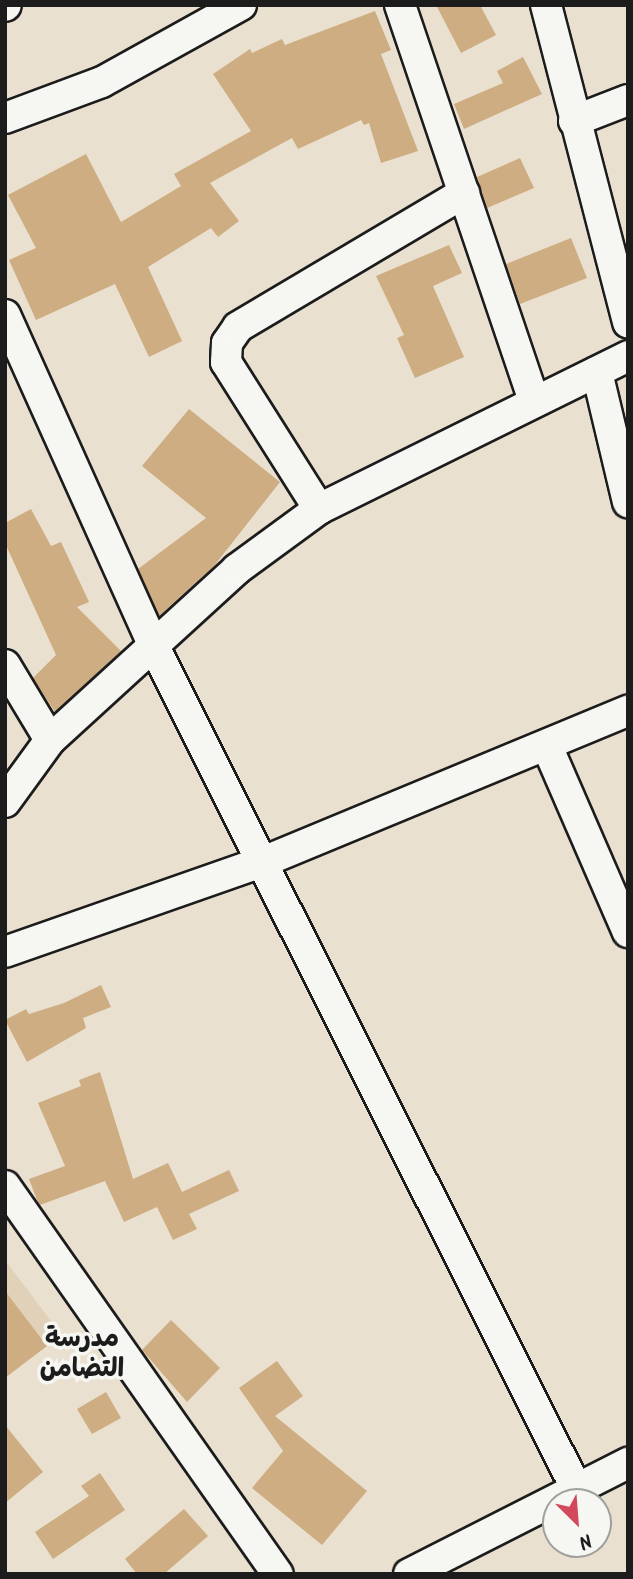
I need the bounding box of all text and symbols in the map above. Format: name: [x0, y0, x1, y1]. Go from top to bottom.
district label: مدرسة التضامن: [40, 1324, 124, 1386]
north arrow: [542, 1488, 612, 1558]
text: N: [573, 1524, 597, 1556]

